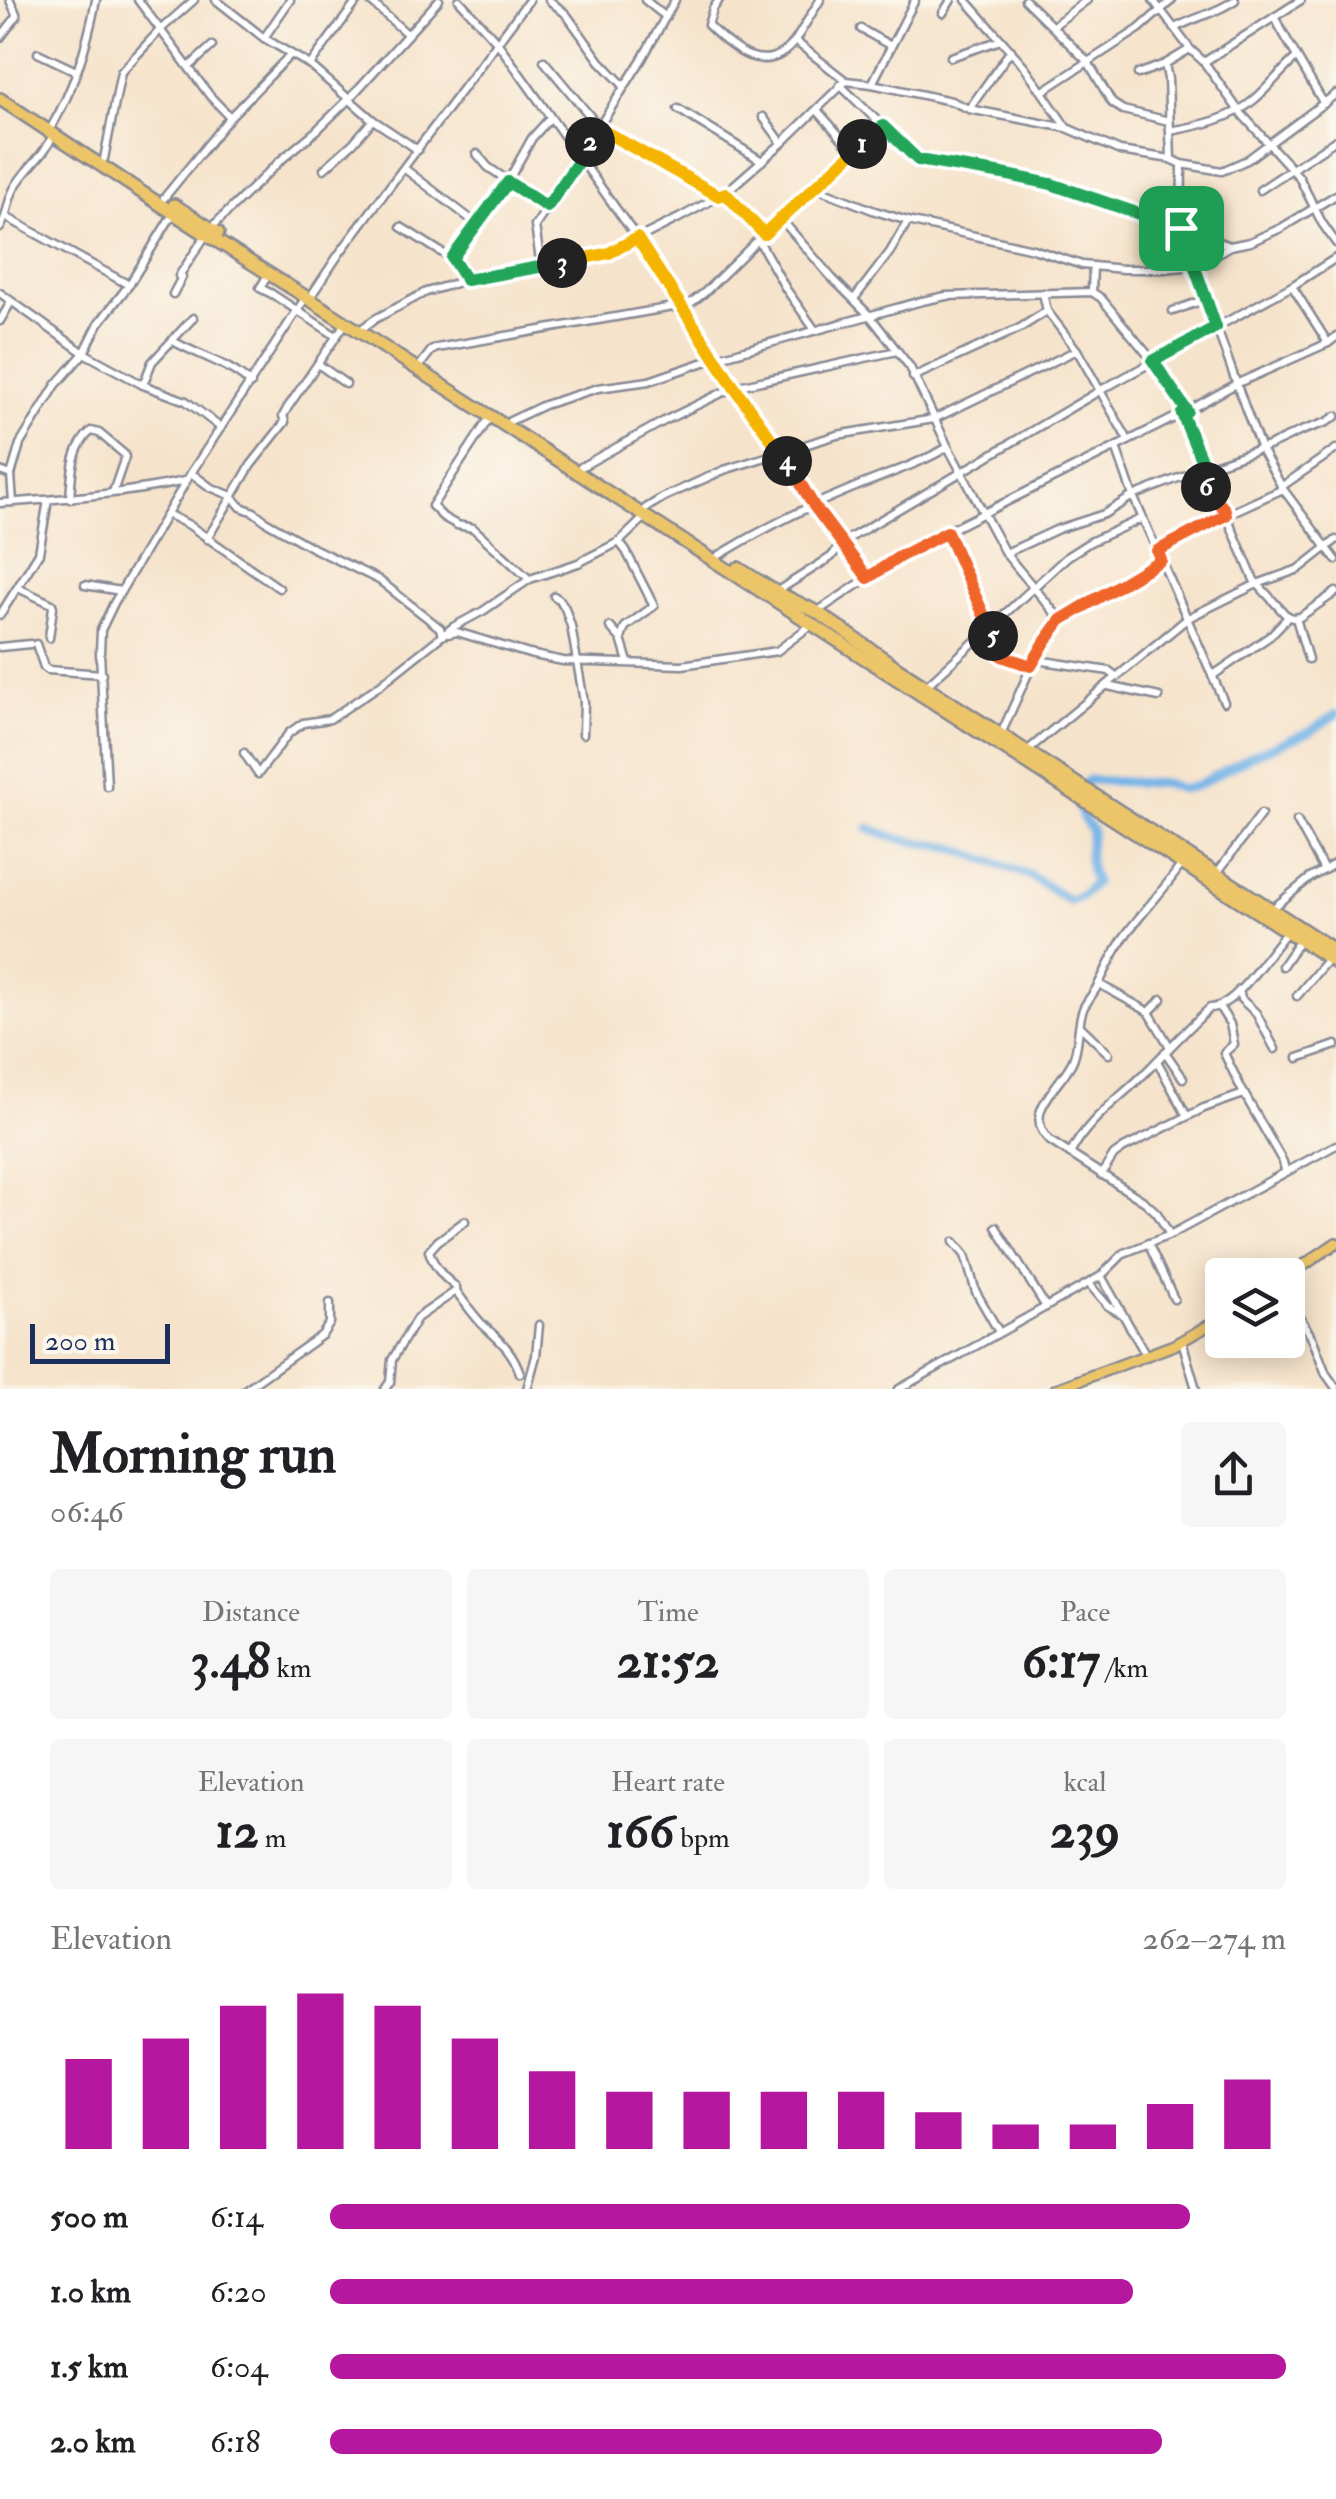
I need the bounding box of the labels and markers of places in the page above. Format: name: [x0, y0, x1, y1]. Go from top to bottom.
pin: 2: [565, 117, 615, 167]
pin: 1: [837, 119, 887, 169]
pin: [1139, 186, 1224, 271]
pin: 3: [537, 238, 587, 288]
pin: 4: [762, 436, 812, 486]
pin: 6: [1181, 462, 1231, 512]
pin: 5: [968, 611, 1018, 661]

